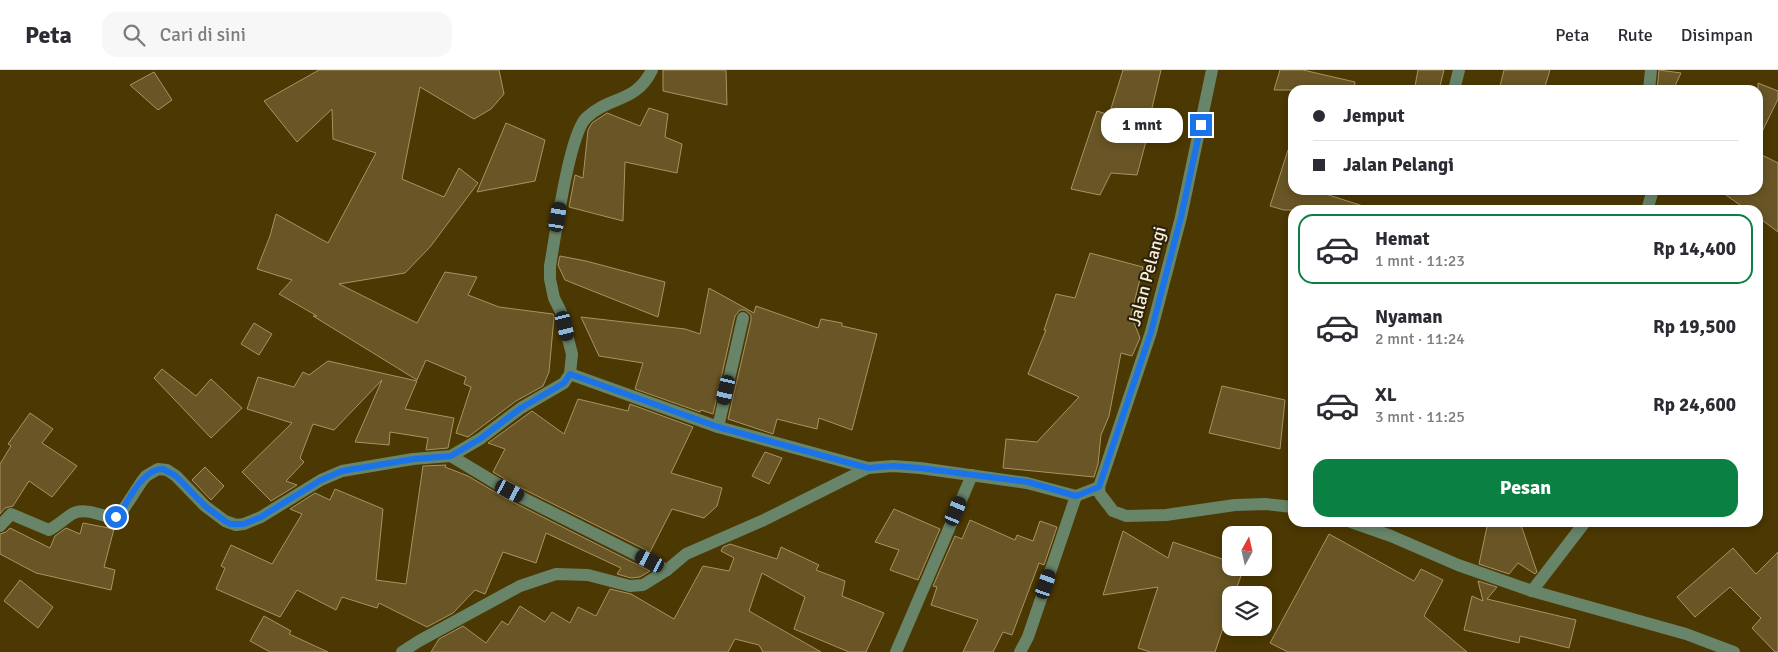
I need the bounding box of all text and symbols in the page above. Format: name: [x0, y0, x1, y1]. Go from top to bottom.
search box: [102, 12, 452, 57]
text: Peta: [25, 20, 72, 50]
icon: search: [120, 21, 148, 49]
text: Cari di sini: [160, 23, 246, 47]
text: Peta: [1555, 24, 1589, 46]
text: Rute: [1617, 24, 1653, 46]
text: Disimpan: [1681, 24, 1753, 46]
text: Jemput: [1343, 104, 1405, 128]
callout: 1 mnt: [1101, 108, 1184, 142]
route end: [1190, 114, 1212, 136]
text: 1 mnt: [1122, 115, 1162, 135]
text: Jalan Pelangi: [1343, 153, 1454, 177]
car: [548, 201, 567, 233]
street label: Jalan Pelangi: [1123, 224, 1171, 328]
icon: car: [1315, 227, 1360, 272]
text: Hemat: [1375, 227, 1430, 251]
text: Rp 14,400: [1653, 237, 1736, 261]
text: 1 mnt · 11:23: [1375, 251, 1465, 271]
icon: car: [1315, 305, 1360, 350]
text: Nyaman: [1375, 305, 1443, 329]
car: [554, 310, 575, 342]
text: Rp 19,500: [1653, 315, 1736, 339]
text: 2 mnt · 11:24: [1375, 329, 1465, 349]
car: [715, 374, 736, 406]
icon: car: [1315, 383, 1360, 428]
text: XL: [1375, 383, 1397, 407]
text: Rp 24,600: [1653, 393, 1736, 417]
text: 3 mnt · 11:25: [1375, 407, 1465, 427]
button: Pesan: [1313, 459, 1738, 517]
car: [493, 478, 526, 504]
car: [943, 494, 968, 528]
route start: [105, 506, 127, 528]
north arrow: [1222, 526, 1272, 576]
map controls: [1222, 526, 1272, 636]
car: [633, 548, 666, 574]
car: [1034, 567, 1057, 601]
button: layers: [1222, 586, 1272, 636]

